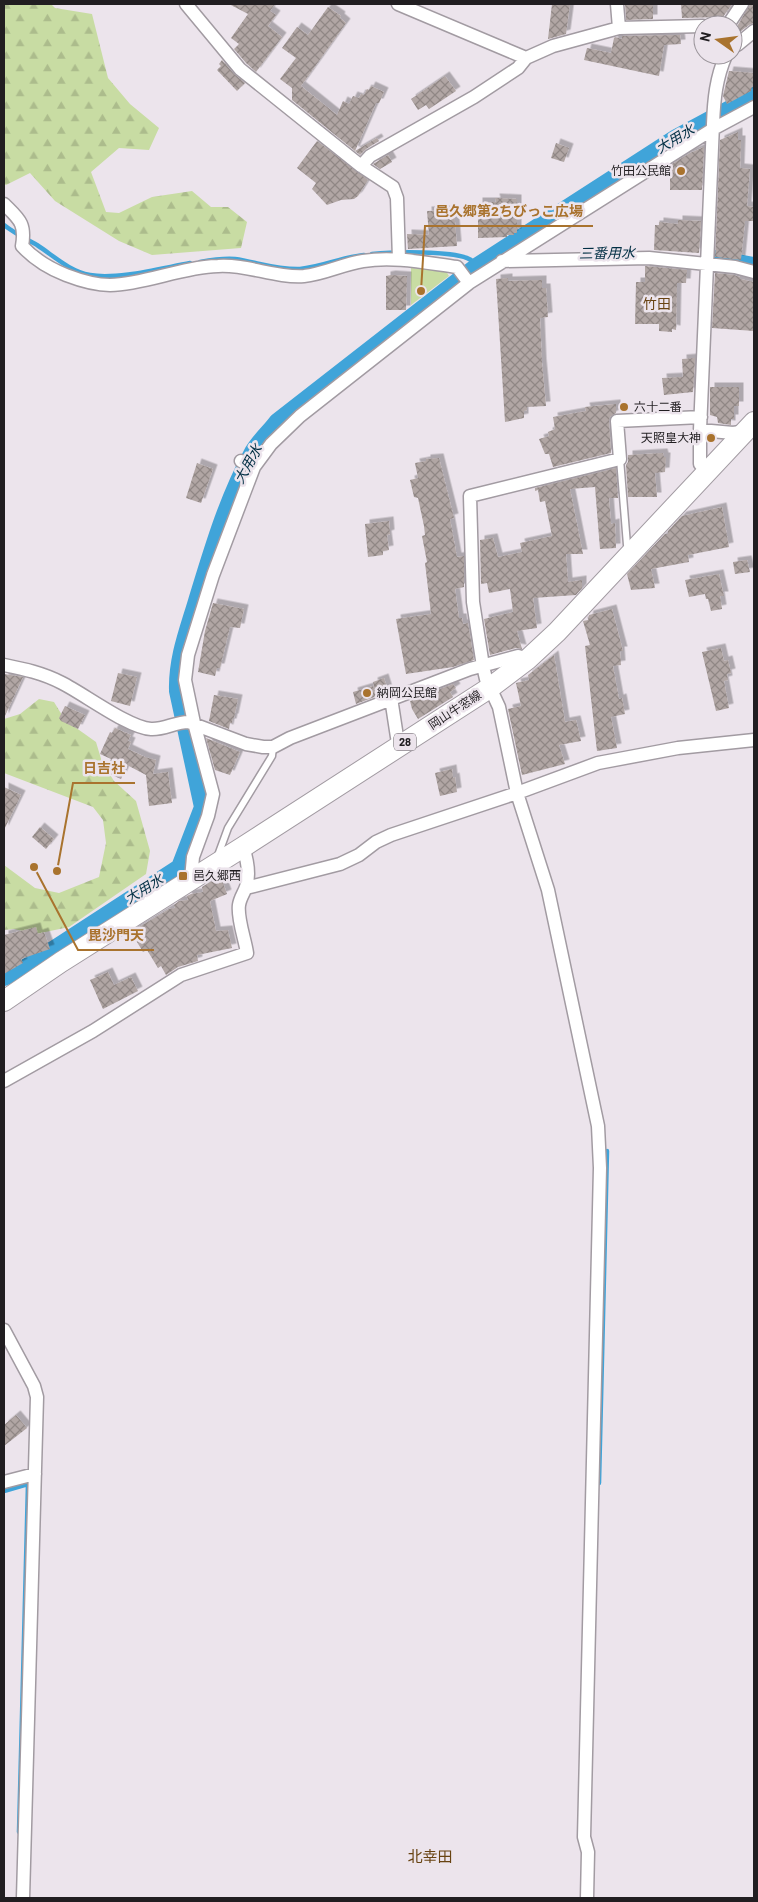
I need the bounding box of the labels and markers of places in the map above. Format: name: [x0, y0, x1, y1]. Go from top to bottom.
place label: 竹田公民館: [611, 163, 671, 177]
marker: 竹田公民館: [675, 165, 687, 177]
callout: 邑久郷第2ちびっこ広場: [425, 197, 593, 226]
place label: 六十二番: [634, 399, 682, 413]
marker: 六十二番: [618, 401, 630, 413]
place label: 天照皇大神: [641, 430, 701, 444]
marker: 天照皇大神: [705, 432, 717, 444]
place label: 納岡公民館: [377, 685, 437, 699]
marker: 納岡公民館: [361, 687, 373, 699]
callout: 日吉社: [73, 754, 135, 783]
place label: 邑久郷西: [193, 868, 241, 882]
marker: 邑久郷西: [177, 870, 189, 882]
callout: 毘沙門天: [78, 921, 154, 950]

